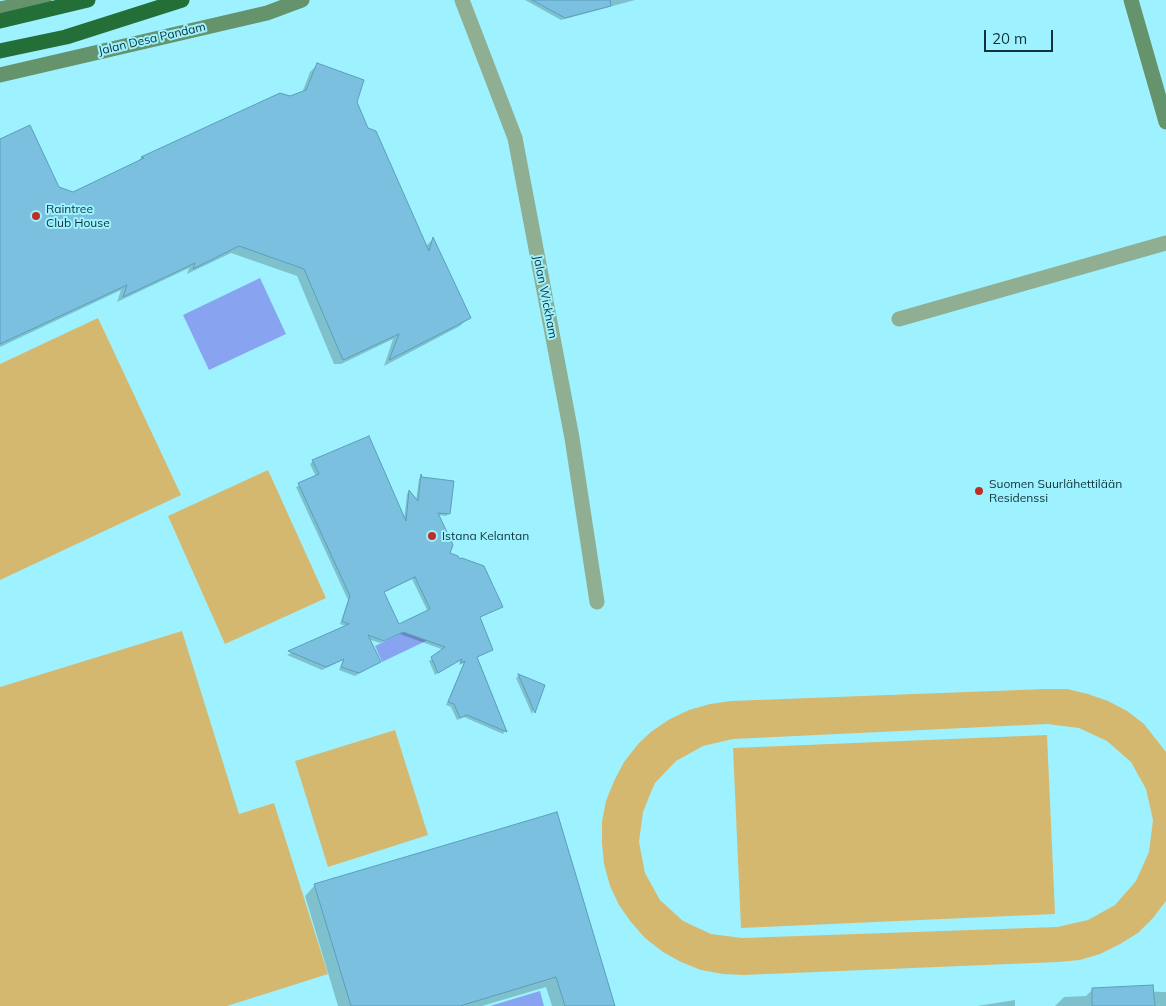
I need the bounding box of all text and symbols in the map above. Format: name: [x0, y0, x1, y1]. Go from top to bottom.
street label: Jalan Desa Pandam: [97, 20, 207, 58]
scale bar: [986, 20, 1055, 52]
text: 20 m: [992, 29, 1027, 48]
place label: Raintree Club House: [46, 202, 110, 230]
marker: Raintree Club House: [30, 210, 42, 222]
street label: Jalan Wickham: [530, 254, 560, 340]
place label: Suomen Suurlähettilään Residenssi: [989, 477, 1122, 505]
marker: Suomen Suurlähettilään Residenssi: [973, 485, 985, 497]
place label: Istana Kelantan: [442, 529, 529, 543]
marker: Istana Kelantan: [426, 530, 438, 542]

